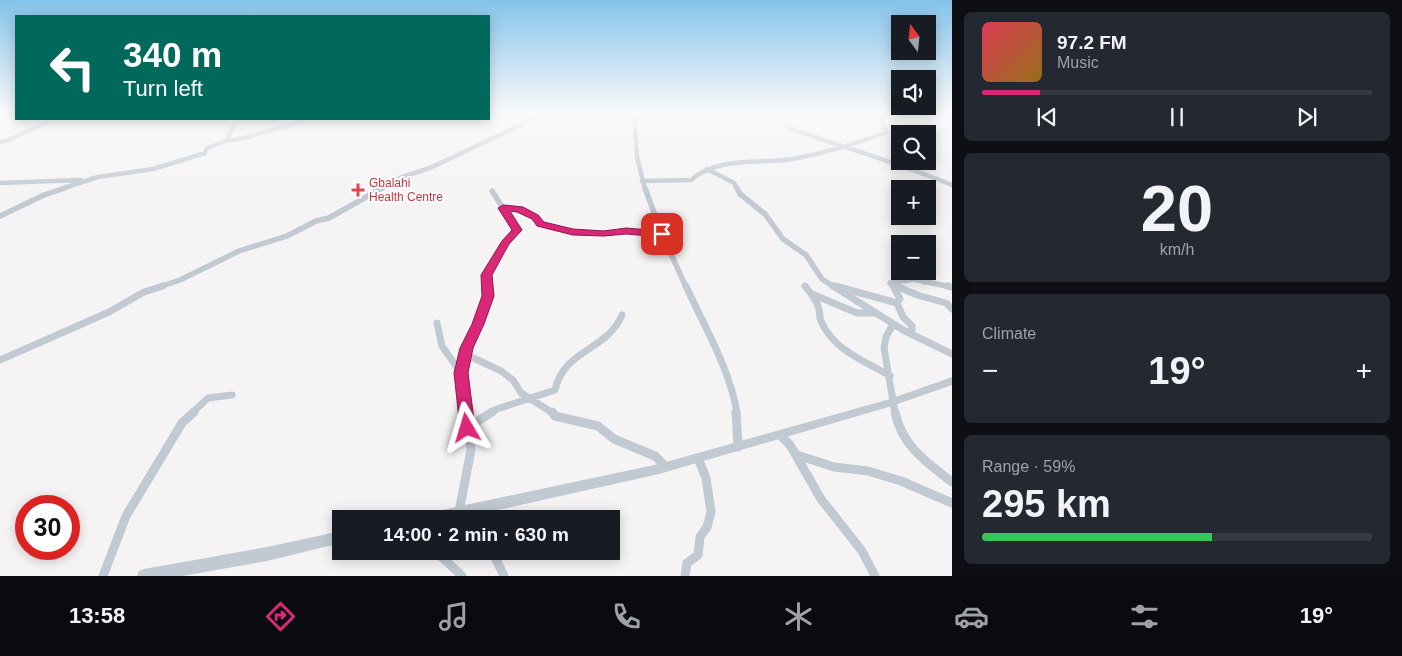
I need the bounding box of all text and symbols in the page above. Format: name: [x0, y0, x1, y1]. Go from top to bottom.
north arrow: [891, 15, 936, 60]
map controls: [891, 15, 936, 280]
text: 97.2 FM: [1057, 32, 1127, 53]
icon: left: [40, 35, 105, 100]
text: 340 m: [123, 35, 222, 74]
text: Music: [1057, 54, 1099, 71]
button: sound: [891, 70, 936, 115]
text: Turn left: [123, 76, 203, 101]
icon: previous: [1033, 103, 1061, 131]
icon: pause: [1163, 103, 1191, 131]
icon: next: [1293, 103, 1321, 131]
button: search: [891, 125, 936, 170]
text: 20: [1141, 172, 1213, 245]
place label: Gbalahi Health Centre: [369, 176, 443, 204]
button: +: [891, 180, 936, 225]
marker: Gbalahi Health Centre: [351, 183, 365, 197]
pin: [641, 213, 683, 255]
icon: arrive: [648, 220, 676, 248]
button: −: [891, 235, 936, 280]
text: km/h: [1160, 241, 1194, 258]
text: Climate: [982, 325, 1036, 342]
text: 19°: [1148, 350, 1206, 392]
text: −: [982, 355, 998, 386]
text: +: [1356, 355, 1372, 386]
position arrow: [440, 401, 492, 453]
text: Range · 59%: [982, 458, 1075, 475]
text: 295 km: [982, 483, 1111, 525]
speed limit sign: 30: [15, 495, 80, 560]
text: 14:00 · 2 min · 630 m: [383, 524, 569, 545]
icon: directions: [263, 599, 298, 634]
icon: music: [436, 599, 471, 634]
icon: phone: [609, 599, 644, 634]
icon: climate: [781, 599, 816, 634]
icon: car: [954, 599, 989, 634]
icon: filters: [1127, 599, 1162, 634]
text: 13:58: [69, 603, 125, 628]
text: 19°: [1300, 603, 1333, 628]

